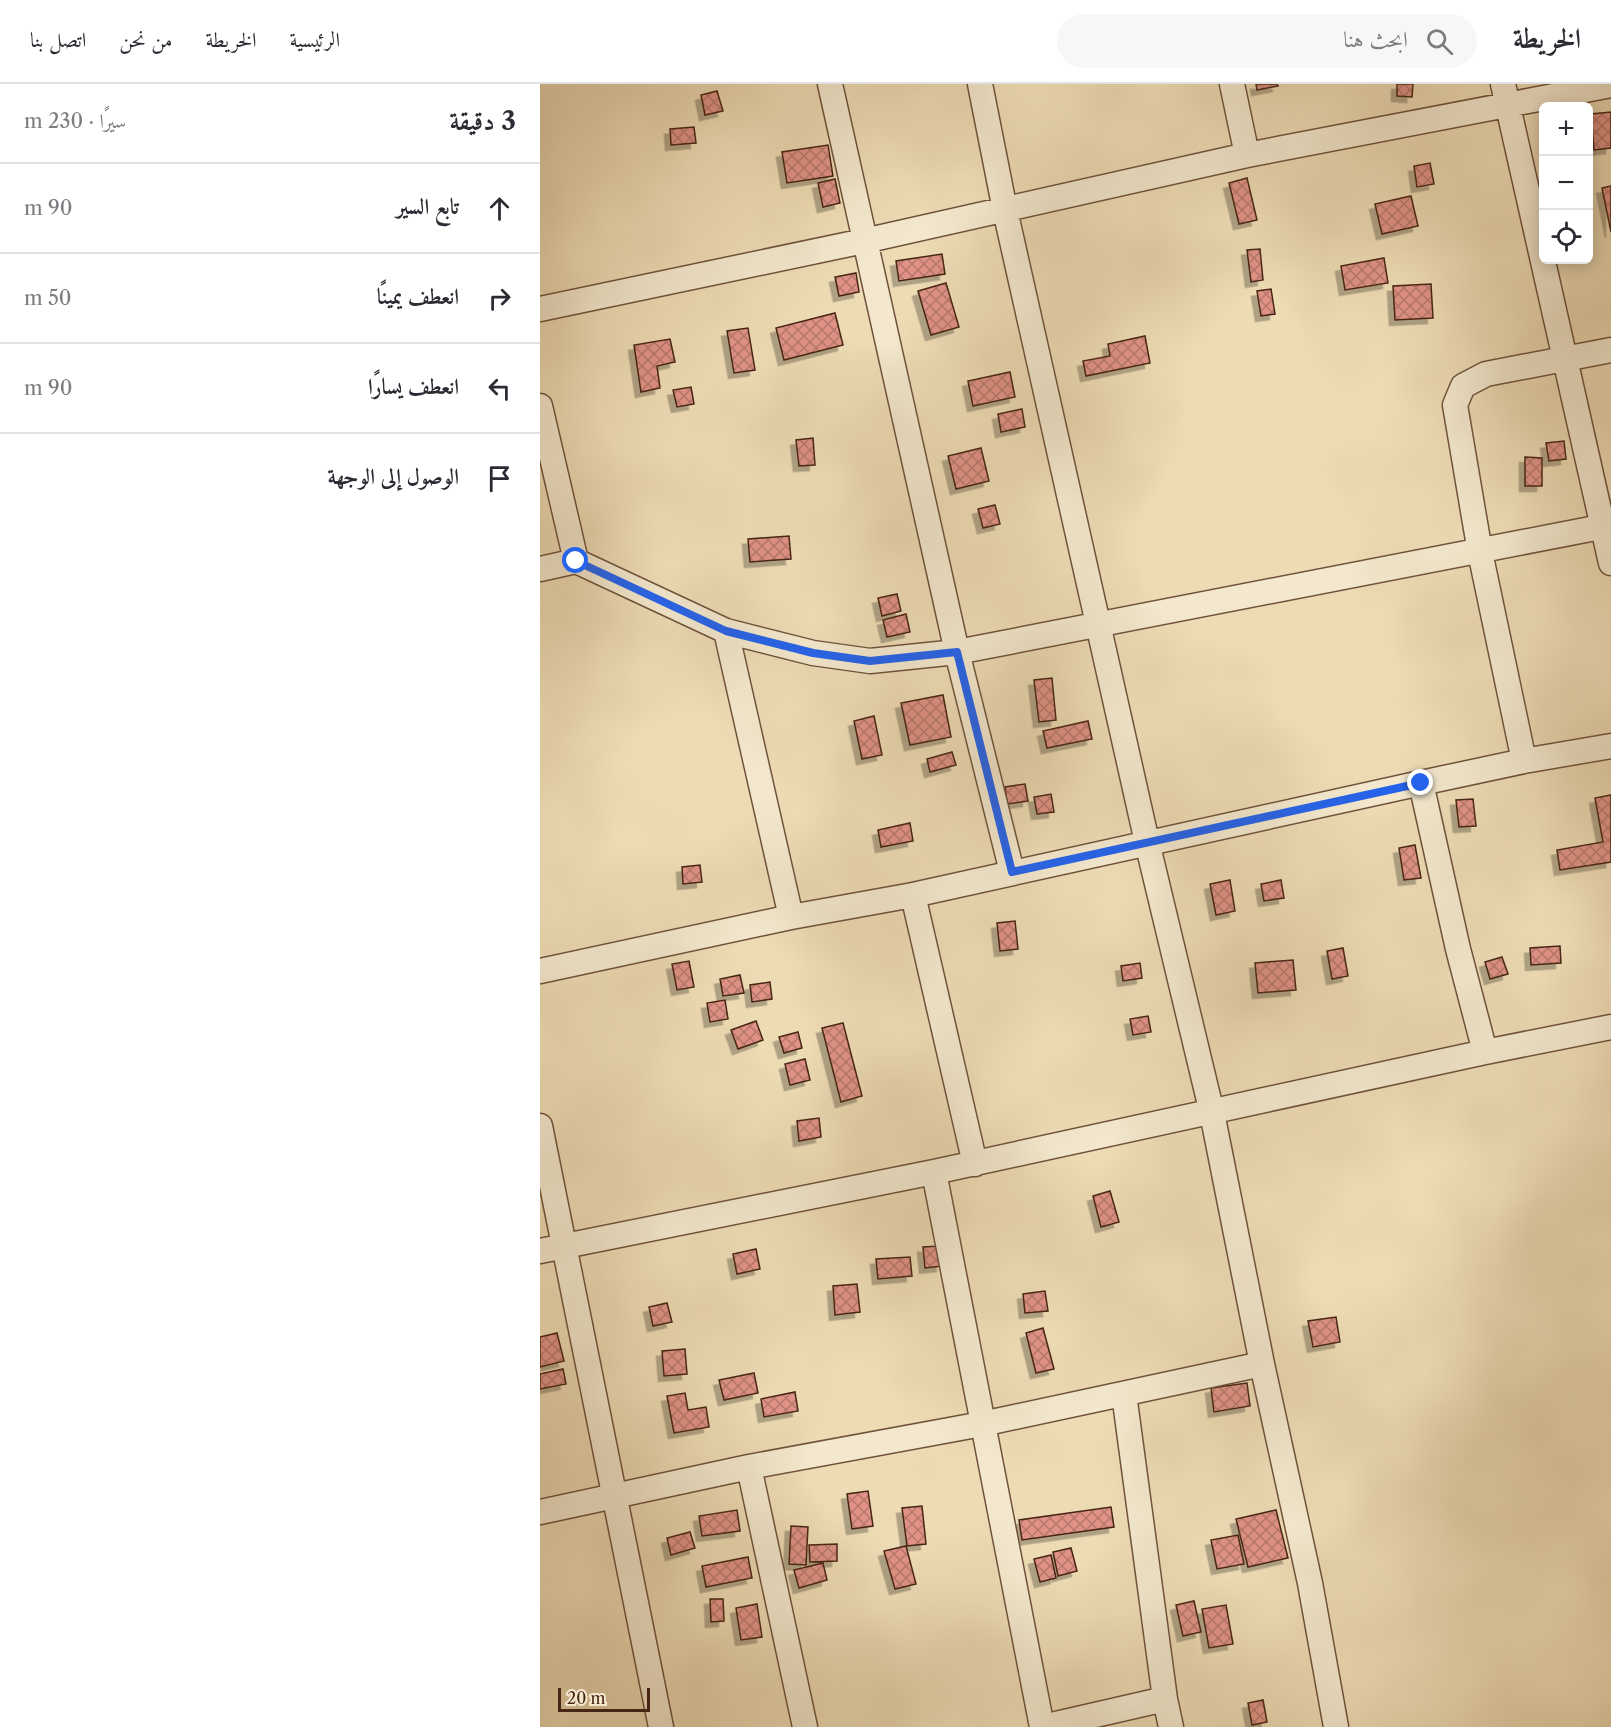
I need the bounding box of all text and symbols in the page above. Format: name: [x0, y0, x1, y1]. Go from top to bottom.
search box: [1057, 14, 1477, 68]
text: الخريطة: [1513, 21, 1581, 55]
icon: search: [1423, 25, 1456, 58]
text: ابحث هنا: [1343, 26, 1408, 53]
text: اتصل بنا: [30, 27, 86, 52]
text: من نحن: [119, 27, 172, 52]
text: الخريطة: [205, 27, 257, 52]
text: الرئيسية: [290, 27, 340, 52]
map controls: [1539, 102, 1593, 264]
button: +: [1539, 102, 1593, 156]
text: 3 دقيقة: [449, 105, 516, 137]
text: سيرًا · 230 m: [24, 109, 126, 133]
button: −: [1539, 156, 1593, 210]
icon: ahead: [483, 192, 516, 225]
text: تابع السير: [396, 193, 459, 220]
text: 90 m: [24, 196, 72, 220]
button: locate: [1539, 210, 1593, 264]
icon: right: [483, 282, 516, 315]
text: انعطف يمينًا: [377, 283, 459, 310]
text: 50 m: [24, 286, 72, 310]
icon: left: [483, 372, 516, 405]
text: انعطف يسارًا: [368, 373, 459, 400]
text: 90 m: [24, 376, 72, 400]
icon: arrive: [483, 462, 516, 495]
text: الوصول إلى الوجهة: [327, 463, 459, 490]
route start: [562, 547, 588, 573]
route end: [1407, 769, 1433, 795]
scale bar: [558, 1685, 650, 1712]
text: 20 m: [567, 1688, 606, 1708]

